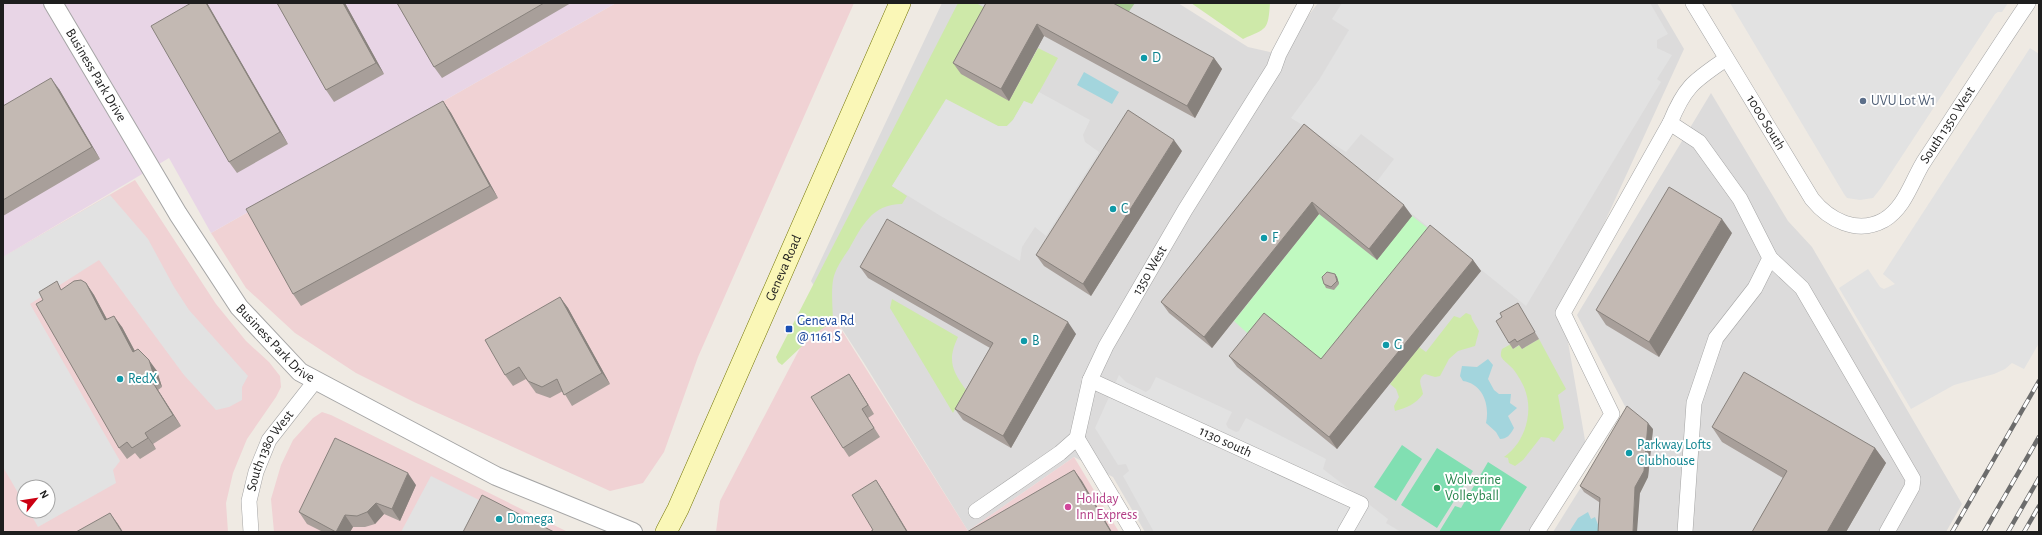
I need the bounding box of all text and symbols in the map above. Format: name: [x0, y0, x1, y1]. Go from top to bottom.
street label: Business Park Drive: [63, 26, 129, 124]
place label: D: [1152, 51, 1161, 65]
marker: D: [1139, 53, 1149, 63]
street label: South 1350 West: [1918, 84, 1978, 166]
street label: 1000 South: [1744, 93, 1788, 153]
place label: UVU Lot W1: [1871, 94, 1935, 108]
marker: UVU Lot W1: [1858, 96, 1868, 106]
place label: C: [1121, 202, 1128, 216]
marker: C: [1108, 204, 1118, 214]
place label: F: [1272, 231, 1279, 245]
street label: Geneva Road: [763, 233, 804, 303]
marker: F: [1259, 233, 1269, 243]
street label: 1350 West: [1130, 243, 1170, 298]
street label: Business Park Drive: [233, 301, 317, 385]
place label: Geneva Rd @ 1161 S: [797, 314, 854, 344]
marker: Geneva Rd @ 1161 S: [784, 324, 794, 334]
place label: B: [1032, 334, 1040, 348]
marker: B: [1019, 336, 1029, 346]
place label: G: [1394, 338, 1402, 352]
marker: G: [1381, 340, 1391, 350]
place label: RedX: [128, 372, 157, 386]
marker: RedX: [115, 374, 125, 384]
street label: South 1380 West: [245, 408, 297, 493]
street label: 1130 south: [1197, 424, 1254, 460]
place label: Parkway Lofts Clubhouse: [1637, 438, 1711, 468]
marker: Parkway Lofts Clubhouse: [1624, 448, 1634, 458]
place label: Wolverine Volleyball: [1445, 473, 1501, 503]
north arrow: [16, 479, 56, 519]
marker: Wolverine Volleyball: [1432, 483, 1442, 493]
text: N: [38, 488, 51, 500]
place label: Holiday Inn Express: [1076, 492, 1137, 522]
marker: Holiday Inn Express: [1063, 502, 1073, 512]
place label: Domega: [507, 512, 554, 526]
marker: Domega: [494, 514, 504, 524]

